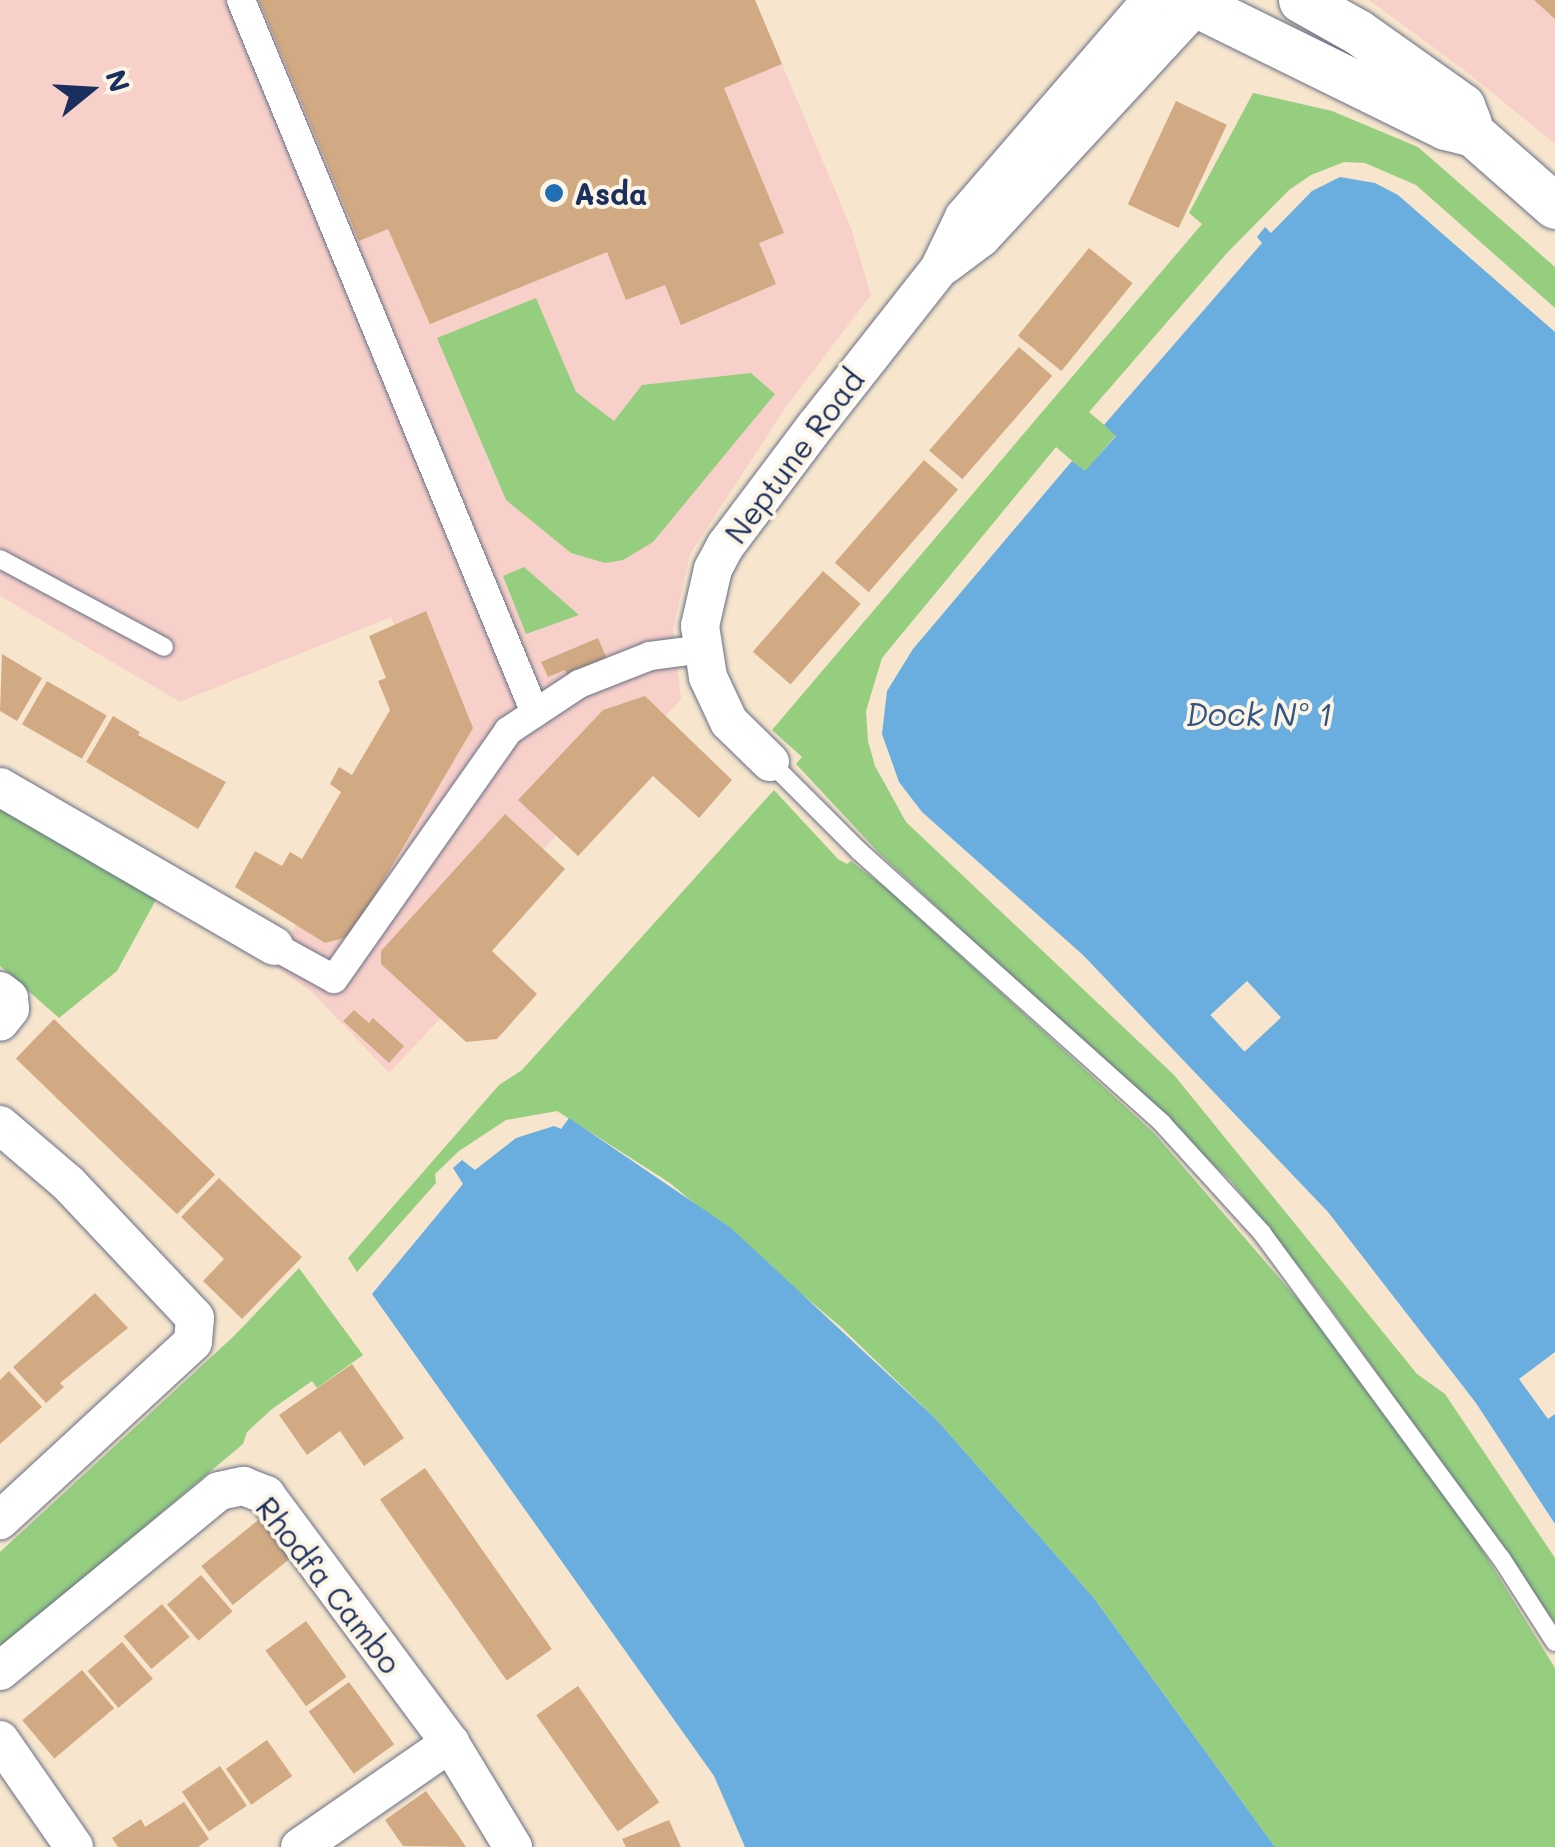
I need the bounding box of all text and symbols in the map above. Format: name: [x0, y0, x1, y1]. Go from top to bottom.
north arrow: [40, 40, 140, 140]
text: N: [98, 65, 139, 96]
place label: Asda: [574, 175, 647, 211]
marker: Asda: [543, 182, 565, 204]
street label: Neptune Road: [717, 362, 871, 550]
water label: Dock Nº 1: [1186, 694, 1332, 732]
street label: Rhodfa Cambo: [249, 1490, 409, 1680]

